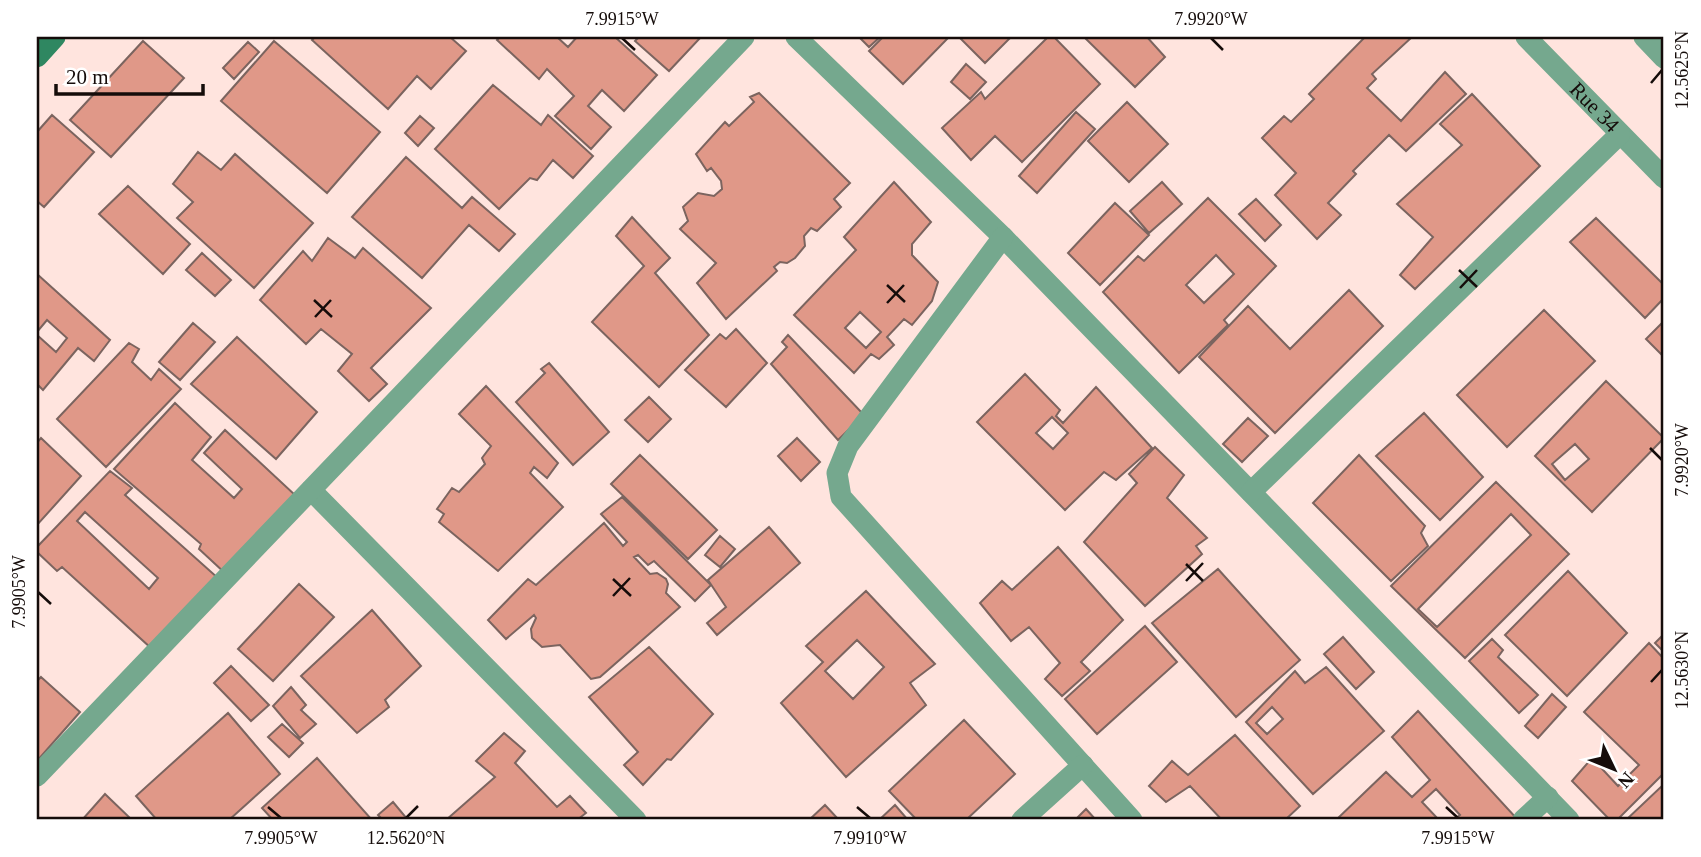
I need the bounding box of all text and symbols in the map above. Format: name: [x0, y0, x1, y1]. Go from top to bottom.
text: 7.9915°W: [585, 9, 659, 29]
text: 7.9920°W: [1174, 9, 1248, 29]
text: 12.5625°N: [1672, 31, 1692, 109]
scale bar: [56, 52, 203, 96]
text: 20 m: [66, 65, 109, 89]
street label: Rue 34: [1565, 77, 1624, 137]
text: 7.9920°W: [1672, 423, 1692, 497]
text: 7.9905°W: [9, 555, 29, 629]
text: 12.5630°N: [1672, 631, 1692, 709]
north arrow: [1578, 734, 1648, 804]
text: N: [1614, 768, 1638, 793]
text: 7.9905°W: [244, 828, 318, 848]
text: 12.5620°N: [367, 828, 445, 848]
text: 7.9910°W: [833, 828, 907, 848]
text: 7.9915°W: [1421, 828, 1495, 848]

